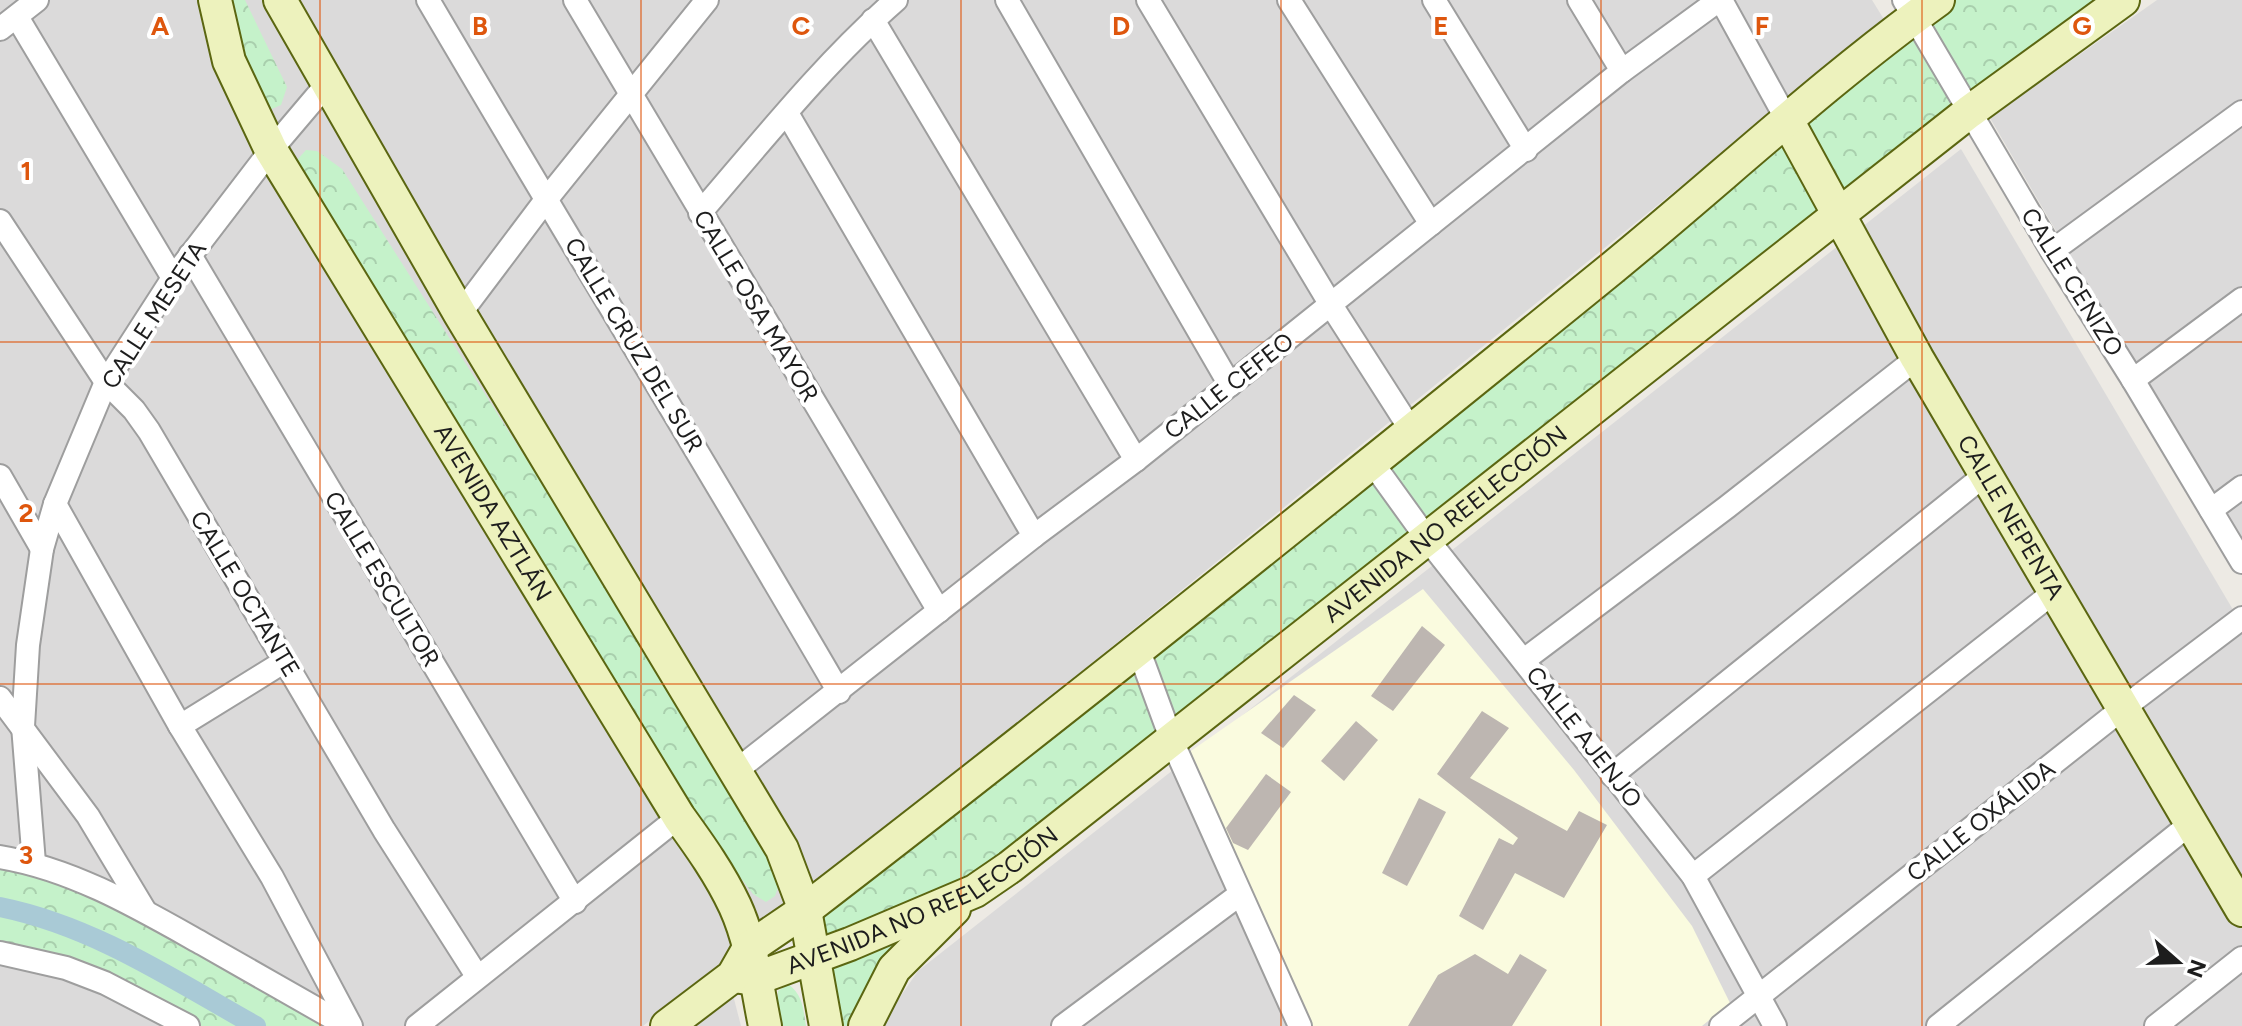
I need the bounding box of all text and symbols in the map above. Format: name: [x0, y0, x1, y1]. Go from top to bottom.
text: A: [151, 10, 170, 42]
text: B: [472, 10, 488, 42]
text: C: [792, 10, 811, 42]
text: D: [1112, 10, 1130, 42]
text: E: [1433, 10, 1449, 42]
text: F: [1755, 10, 1769, 42]
text: G: [2072, 10, 2092, 42]
text: 1: [21, 155, 31, 187]
street label: CALLE CENIZO: [2015, 202, 2130, 361]
street label: CALLE OSA MAYOR: [688, 205, 825, 407]
street label: CALLE CRUZ DEL SUR: [559, 232, 710, 457]
street label: CALLE MESETA: [95, 235, 212, 394]
street label: CALLE CEFEO: [1158, 326, 1299, 445]
street label: AVENIDA AZTLÁN: [428, 419, 558, 606]
street label: AVENIDA NO REELECCIÓN: [1318, 419, 1573, 628]
street label: CALLE NEPENTA: [1952, 429, 2071, 605]
street label: CALLE ESCULTOR: [319, 486, 446, 672]
text: 2: [18, 497, 34, 529]
street label: CALLE OCTANTE: [184, 505, 306, 682]
street label: CALLE AJENJO: [1520, 660, 1648, 813]
street label: CALLE OXÁLIDA: [1901, 753, 2061, 887]
street label: AVENIDA NO REELECCIÓN: [783, 820, 1064, 980]
text: 3: [19, 839, 33, 871]
north arrow: [2138, 922, 2218, 1002]
text: N: [2181, 956, 2212, 981]

